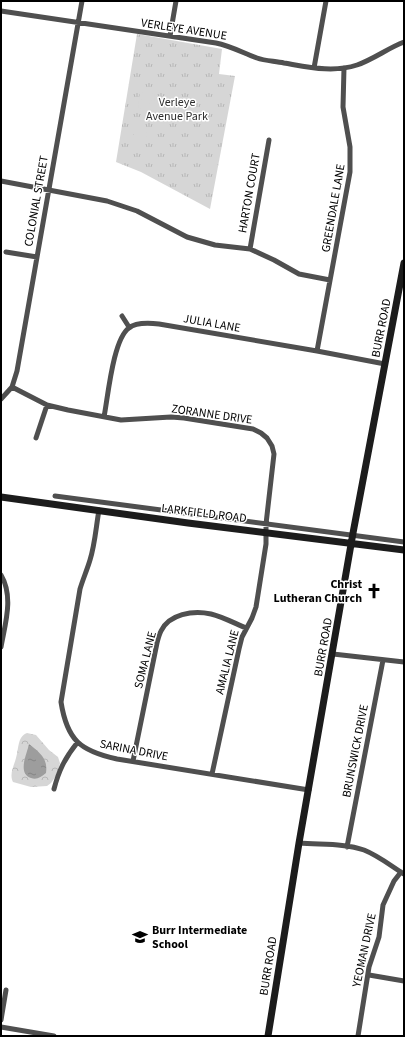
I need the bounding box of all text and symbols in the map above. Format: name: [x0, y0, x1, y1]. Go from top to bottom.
street label: VERLEYE AVENUE: [140, 14, 228, 45]
park label: Verleye Avenue Park: [146, 94, 208, 125]
street label: HARTON COURT: [234, 151, 265, 234]
street label: COLONIAL STREET: [20, 154, 53, 248]
street label: GREENDALE LANE: [317, 163, 350, 254]
street label: BURR ROAD: [367, 297, 396, 359]
street label: JULIA LANE: [182, 310, 242, 337]
street label: ZORANNE DRIVE: [170, 400, 254, 429]
street label: LARKFIELD ROAD: [160, 500, 248, 527]
place label: Christ Lutheran Church: [274, 576, 362, 607]
church icon: Christ Lutheran Church: [365, 582, 383, 600]
street label: BURR ROAD: [310, 616, 337, 678]
street label: AMALIA LANE: [211, 628, 244, 696]
street label: SOMA LANE: [130, 630, 161, 691]
street label: BRUNSWICK DRIVE: [338, 703, 373, 799]
street label: SARINA DRIVE: [98, 736, 170, 765]
street label: YEOMAN DRIVE: [348, 912, 381, 990]
place label: Burr Intermediate School: [152, 922, 247, 953]
school or university icon: Burr Intermediate School: [131, 928, 149, 946]
street label: BURR ROAD: [255, 935, 282, 997]

